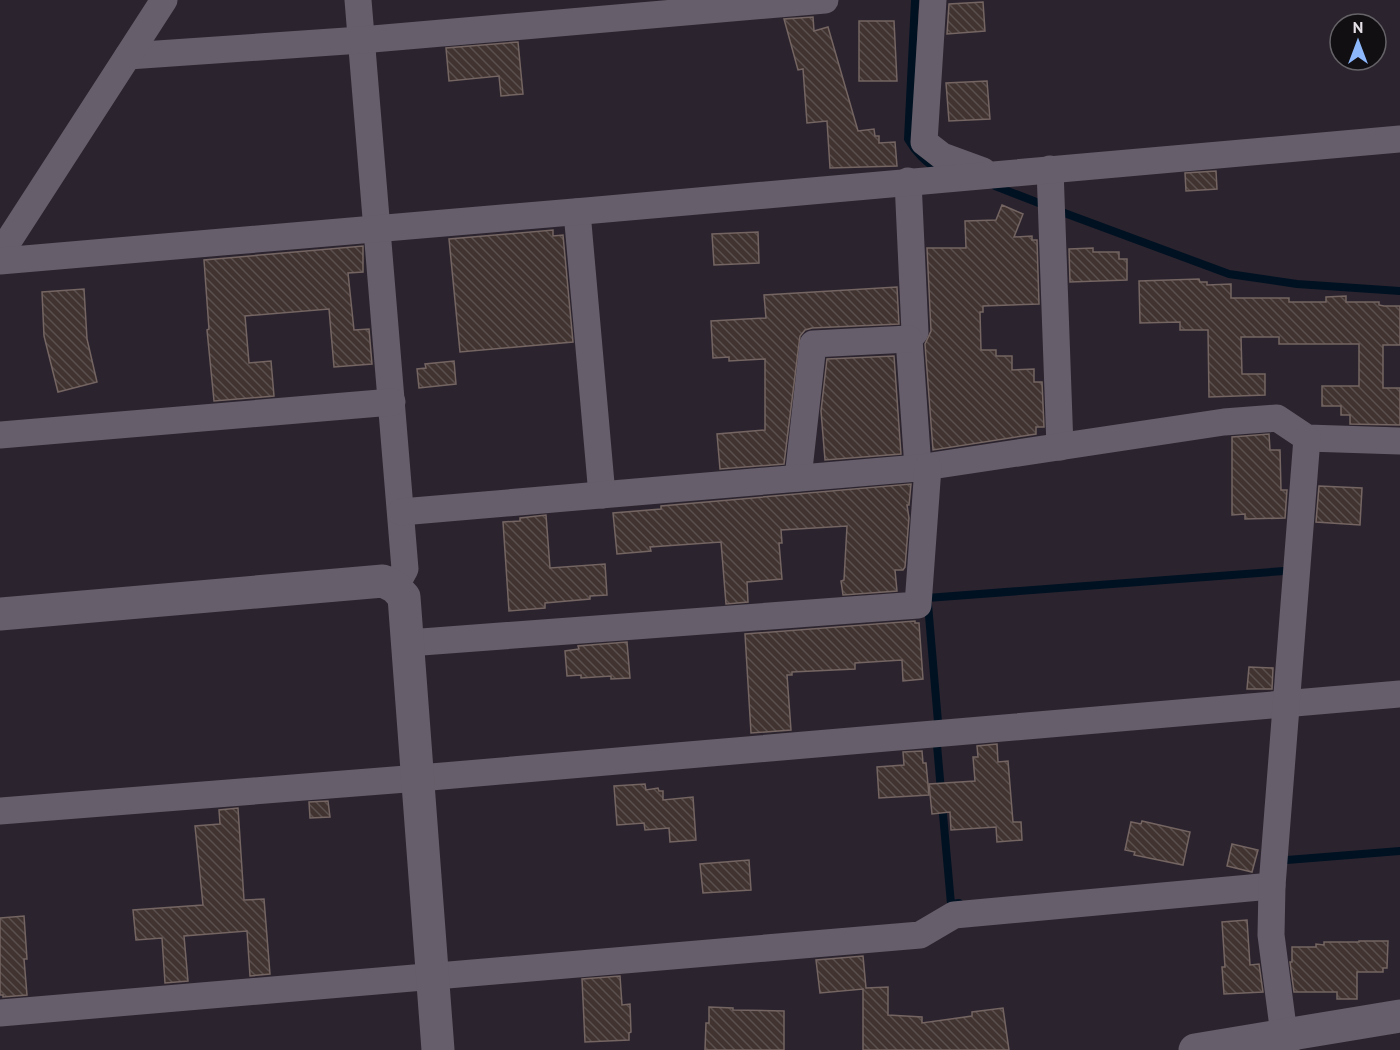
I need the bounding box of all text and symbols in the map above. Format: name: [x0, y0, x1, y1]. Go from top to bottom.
north arrow: [1328, 12, 1388, 72]
text: N: [1353, 17, 1363, 37]

